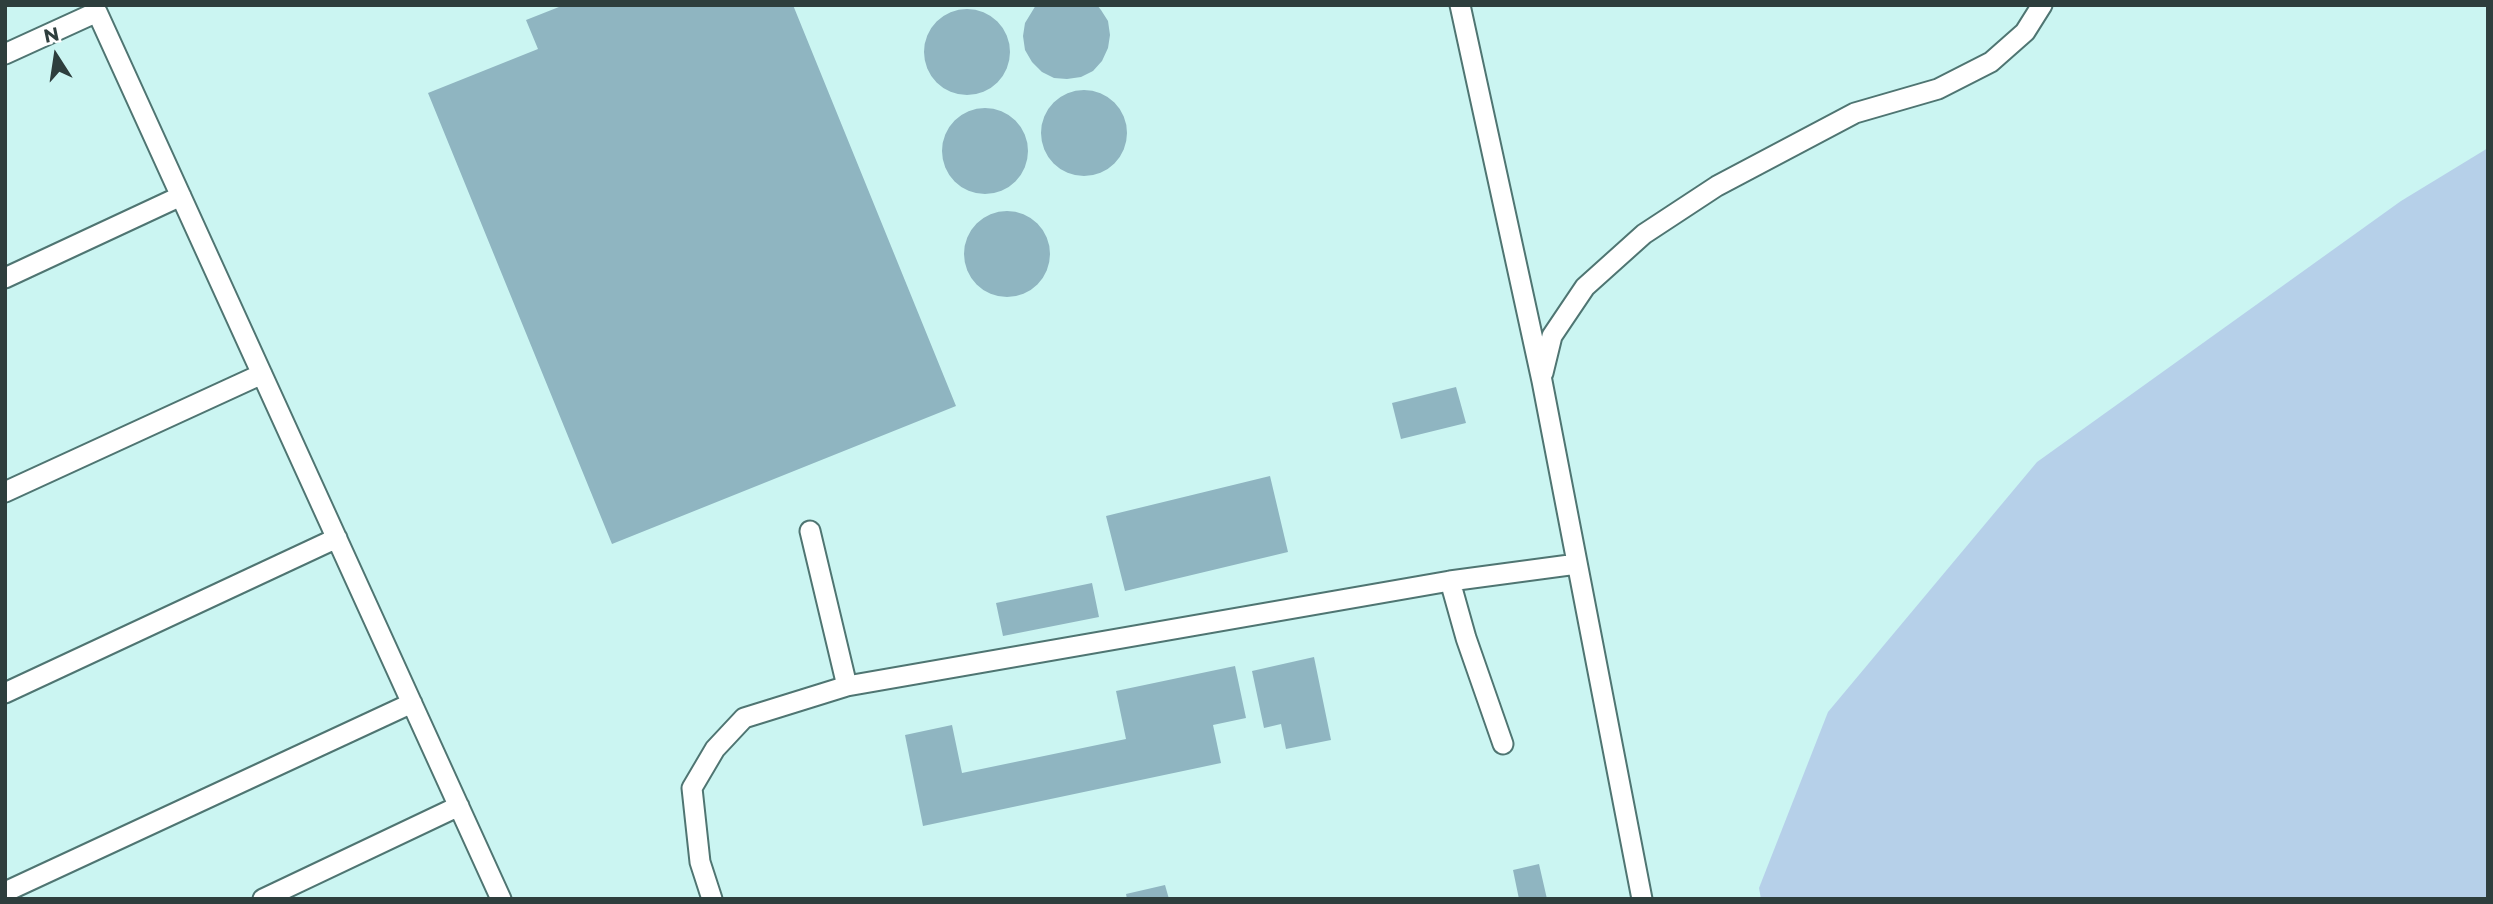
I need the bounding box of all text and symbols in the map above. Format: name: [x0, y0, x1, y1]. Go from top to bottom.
north arrow: [21, 21, 91, 91]
text: N: [42, 22, 61, 48]

